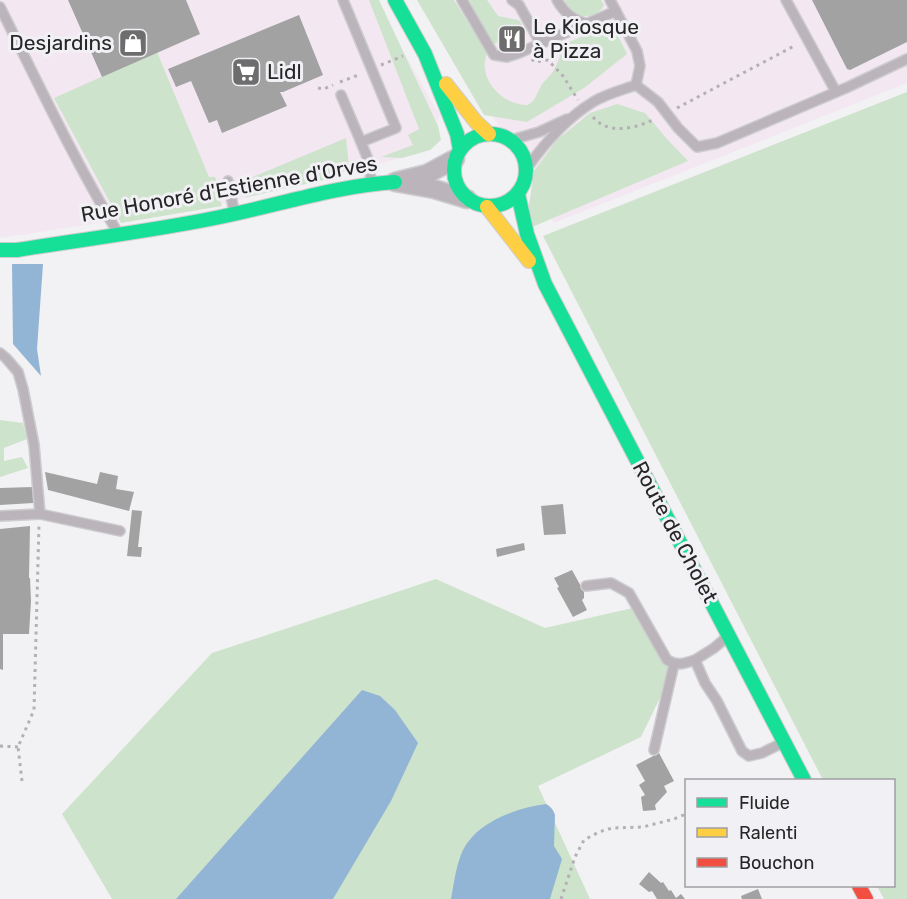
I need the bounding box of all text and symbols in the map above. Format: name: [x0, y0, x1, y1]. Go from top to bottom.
place label: Le Kiosque à Pizza: [533, 14, 639, 63]
restaurant icon: Le Kiosque à Pizza: [496, 23, 528, 55]
shop icon: Desjardins: [117, 27, 149, 59]
place label: Desjardins: [9, 30, 112, 55]
supermarket icon: Lidl: [230, 56, 262, 88]
place label: Lidl: [267, 59, 302, 84]
street label: Rue Honoré d'Estienne d'Orves: [79, 150, 379, 227]
street label: Route de Cholet: [628, 457, 723, 607]
legend: [685, 779, 895, 887]
text: Fluide: [739, 792, 790, 814]
text: Ralenti: [739, 822, 797, 844]
text: Bouchon: [739, 852, 814, 874]

